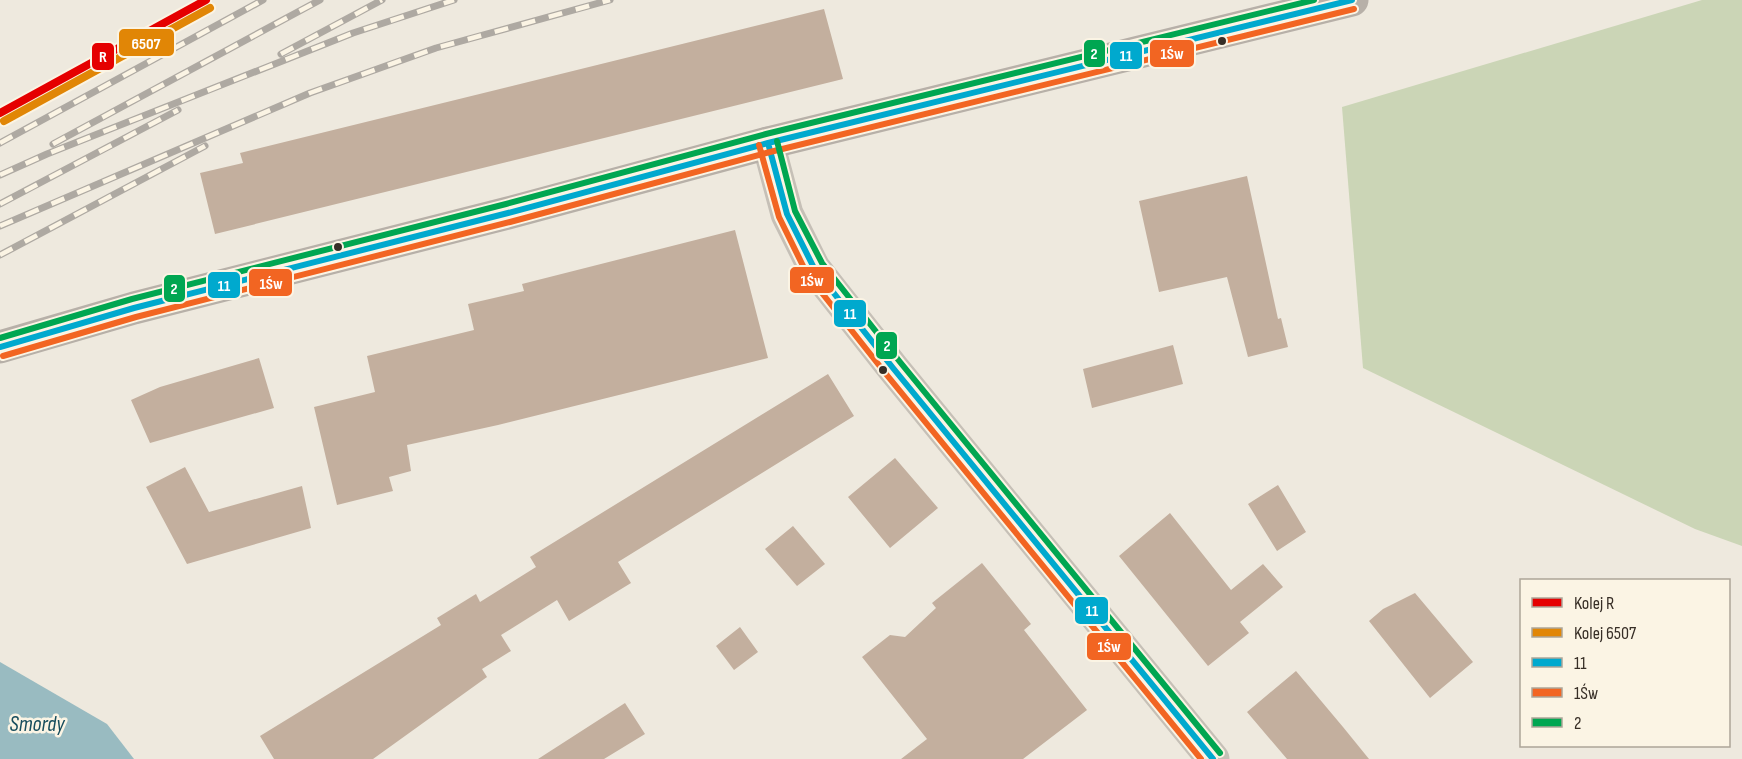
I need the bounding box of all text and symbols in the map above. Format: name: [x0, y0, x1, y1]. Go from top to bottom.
line badge: 6507: [118, 28, 175, 57]
text: 6507: [131, 35, 161, 54]
unlabelled marker: [1216, 35, 1228, 47]
line badge: 2: [1083, 39, 1106, 68]
line badge: 1Św: [1149, 39, 1195, 68]
line badge: 11: [1109, 41, 1143, 70]
line badge: R: [91, 42, 115, 71]
text: 2: [1090, 45, 1098, 64]
text: 1Św: [1160, 45, 1184, 64]
text: 11: [1120, 47, 1133, 66]
text: R: [99, 48, 107, 67]
unlabelled marker: [332, 241, 344, 253]
line badge: 1Św: [789, 266, 835, 294]
line badge: 1Św: [248, 268, 293, 297]
line badge: 11: [207, 271, 241, 299]
text: 1Św: [800, 272, 824, 291]
line badge: 2: [163, 274, 186, 303]
text: 1Św: [259, 275, 283, 294]
text: 11: [218, 277, 231, 296]
text: 2: [170, 280, 178, 299]
line badge: 11: [833, 299, 867, 328]
text: 11: [844, 305, 857, 324]
line badge: 2: [875, 331, 898, 360]
text: 2: [883, 337, 891, 356]
unlabelled marker: [877, 364, 889, 376]
legend: [1520, 579, 1730, 747]
text: Kolej R: [1574, 593, 1614, 614]
line badge: 11: [1074, 596, 1109, 625]
text: 11: [1086, 602, 1099, 621]
text: Kolej 6507: [1574, 623, 1637, 644]
line badge: 1Św: [1086, 632, 1132, 661]
text: 1Św: [1097, 638, 1121, 657]
text: 11: [1574, 653, 1587, 674]
text: 1Św: [1574, 683, 1598, 704]
water label: Smordy: [9, 711, 65, 738]
text: 2: [1574, 713, 1581, 734]

